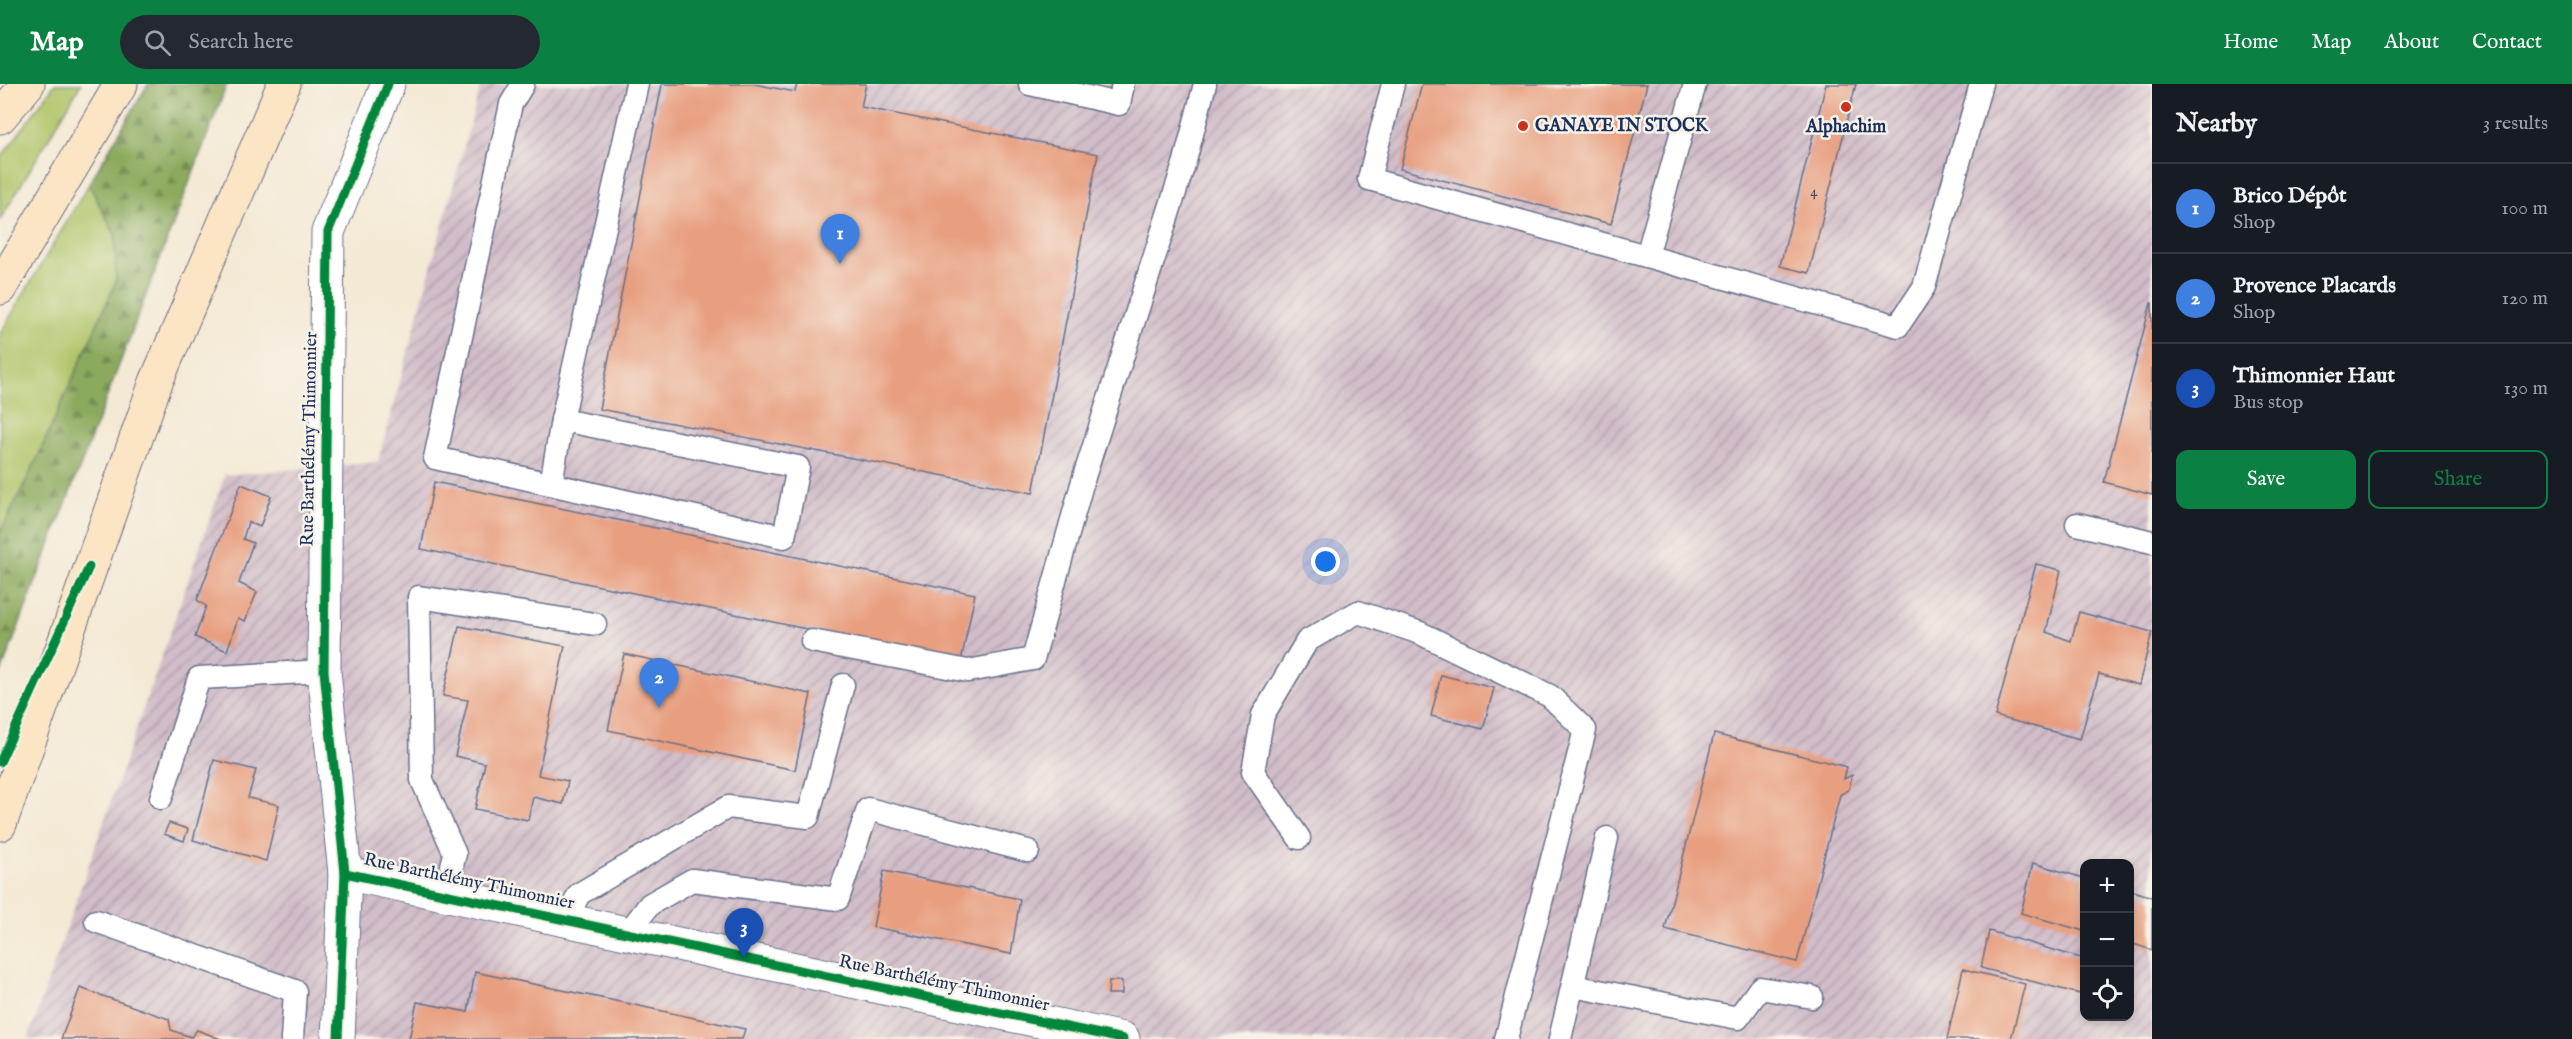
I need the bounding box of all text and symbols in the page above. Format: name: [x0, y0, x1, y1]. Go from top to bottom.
search box: [120, 15, 540, 69]
text: Map: [30, 25, 84, 60]
icon: search: [141, 26, 174, 59]
text: Search here: [189, 28, 293, 56]
text: Home: [2223, 29, 2278, 56]
text: Map: [2311, 29, 2351, 56]
text: About: [2384, 29, 2439, 56]
text: Contact: [2472, 29, 2542, 56]
marker: Alphachim: [1839, 100, 1853, 114]
text: Nearby: [2176, 107, 2257, 140]
text: 3 results: [2483, 111, 2548, 136]
place label: GANAYE IN STOCK: [1535, 115, 1709, 138]
place label: Alphachim: [1805, 116, 1886, 139]
marker: GANAYE IN STOCK: [1516, 119, 1530, 133]
house number: 4: [1810, 182, 1818, 201]
text: Brico Dépôt: [2233, 182, 2347, 210]
text: 1: [2192, 196, 2199, 221]
text: 100 m: [2501, 196, 2548, 221]
text: Shop: [2233, 210, 2275, 235]
pin: 1: [820, 214, 860, 264]
text: Provence Placards: [2233, 272, 2396, 300]
text: 2: [2191, 286, 2200, 311]
text: 120 m: [2502, 286, 2548, 311]
text: Shop: [2233, 300, 2275, 325]
street label: Rue Barthélémy Thimonnier: [297, 331, 323, 547]
text: Thimonnier Haut: [2233, 362, 2395, 390]
text: 3: [2192, 376, 2199, 401]
text: 130 m: [2503, 376, 2548, 401]
text: Bus stop: [2233, 390, 2303, 415]
button: Save: [2176, 450, 2356, 509]
button: Share: [2368, 450, 2548, 509]
your location: [1311, 547, 1340, 576]
pin: 2: [640, 658, 678, 708]
street label: Rue Barthélémy Thimonnier: [362, 848, 577, 916]
map controls: [2080, 859, 2134, 1021]
button: +: [2080, 859, 2134, 913]
pin: 3: [724, 908, 764, 958]
button: −: [2080, 913, 2134, 967]
street label: Rue Barthélémy Thimonnier: [837, 950, 1052, 1018]
button: locate: [2080, 967, 2134, 1021]

